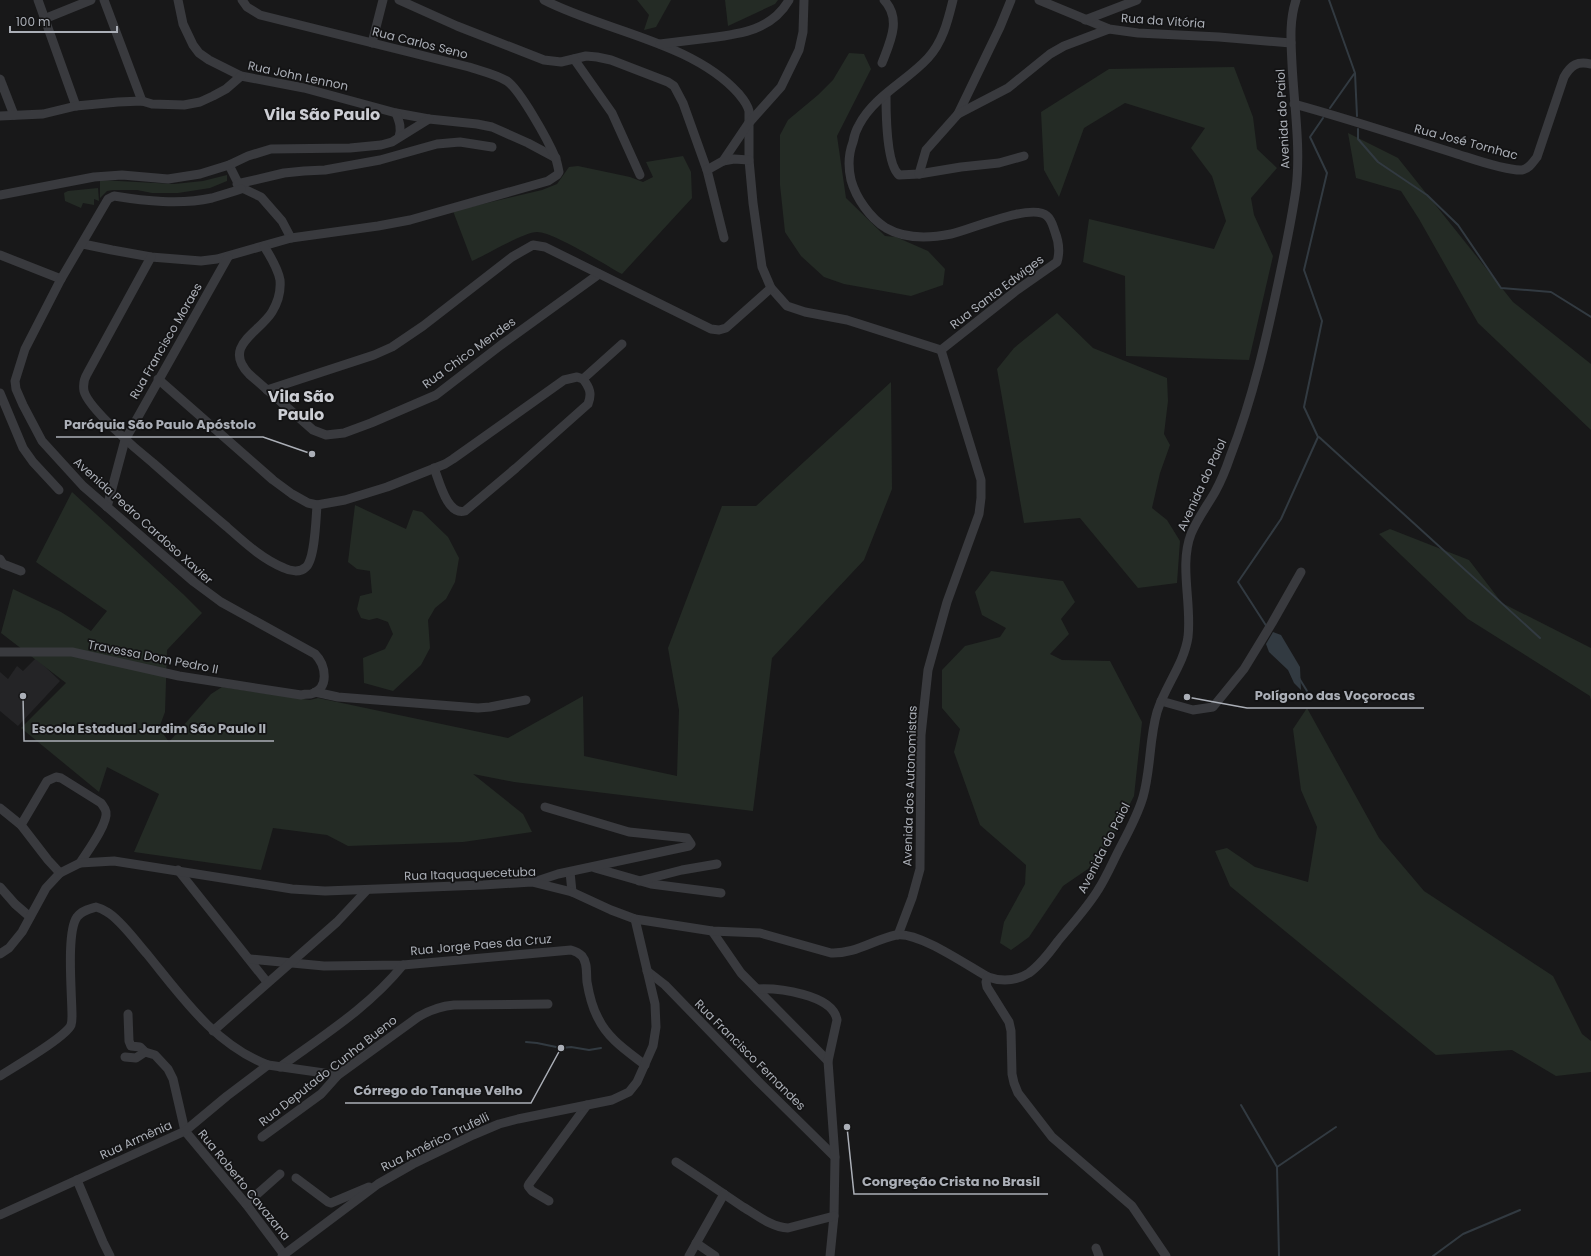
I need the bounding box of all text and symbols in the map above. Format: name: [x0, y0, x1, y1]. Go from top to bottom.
scale bar: [10, 8, 117, 34]
street label: Rua da Vitória: [1120, 9, 1206, 32]
text: 100 m: [16, 13, 50, 30]
street label: Rua Carlos Seno: [370, 22, 470, 63]
street label: Rua John Lennon: [246, 57, 350, 94]
street label: Avenida do Paiol: [1271, 69, 1294, 169]
district label: Vila São Paulo: [264, 103, 380, 126]
street label: Rua José Tornhac: [1412, 120, 1520, 164]
street label: Rua Santa Edwiges: [946, 251, 1047, 333]
street label: Rua Francisco Moraes: [125, 280, 206, 402]
street label: Rua Chico Mendes: [419, 313, 519, 392]
district label: Vila São Paulo: [268, 385, 334, 426]
callout: Paróquia São Paulo Apóstolo: [56, 412, 263, 437]
text: Paróquia São Paulo Apóstolo: [64, 415, 256, 434]
street label: Avenida do Paiol: [1173, 436, 1230, 534]
street label: Avenida Pedro Cardoso Xavier: [70, 453, 217, 588]
street label: Travessa Dom Pedro II: [86, 636, 220, 678]
callout: Polígono das Voçorocas: [1247, 683, 1424, 708]
text: Polígono das Voçorocas: [1255, 686, 1415, 705]
street label: Avenida dos Autonomistas: [898, 705, 921, 867]
callout: Escola Estadual Jardim São Paulo II: [24, 716, 274, 741]
text: Escola Estadual Jardim São Paulo II: [32, 719, 266, 738]
street label: Avenida do Paiol: [1073, 799, 1134, 896]
street label: Rua Itaquaquecetuba: [404, 863, 536, 884]
street label: Rua Jorge Paes da Cruz: [410, 930, 552, 959]
street label: Rua Francisco Fernandes: [691, 995, 810, 1114]
street label: Rua Deputado Cunha Bueno: [255, 1011, 401, 1130]
callout: Córrego do Tanque Velho: [345, 1078, 531, 1103]
text: Córrego do Tanque Velho: [353, 1081, 523, 1100]
street label: Rua Américo Trufelli: [378, 1108, 492, 1175]
street label: Rua Armênia: [97, 1116, 175, 1163]
street label: Rua Roberto Cavazana: [194, 1126, 294, 1244]
callout: Congreção Crista no Brasil: [854, 1169, 1048, 1194]
text: Congreção Crista no Brasil: [862, 1172, 1040, 1191]

